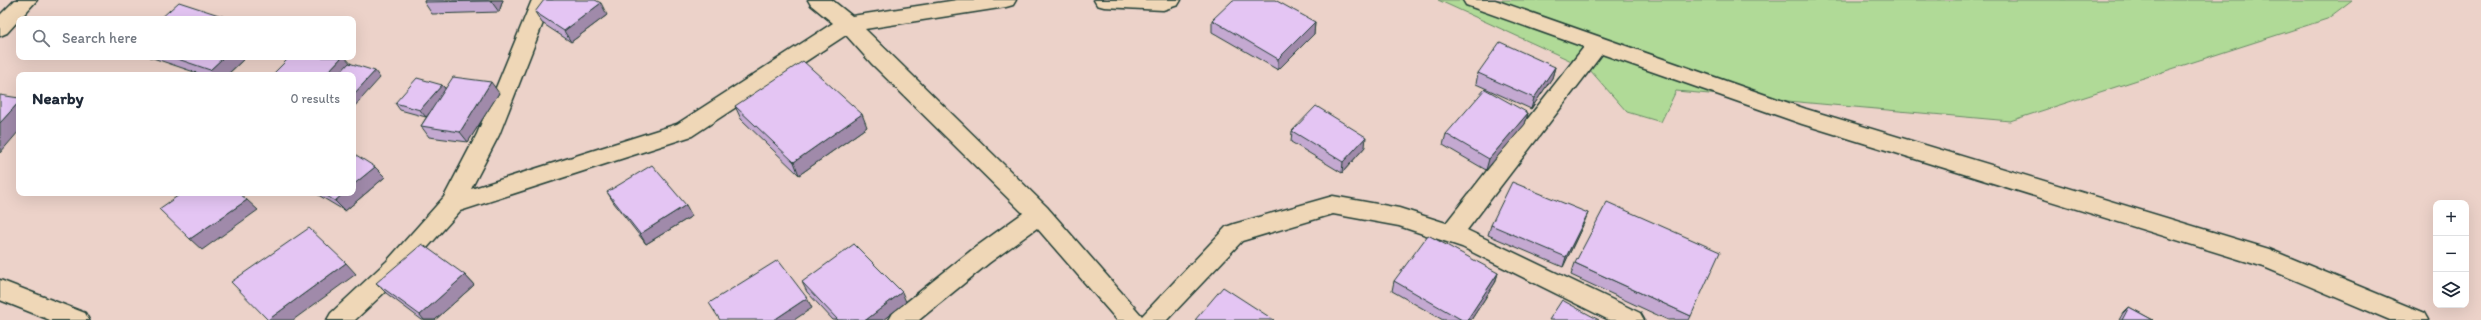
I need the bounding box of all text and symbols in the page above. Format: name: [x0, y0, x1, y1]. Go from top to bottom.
search box: [16, 16, 356, 60]
icon: search: [30, 27, 52, 49]
text: Search here: [62, 29, 137, 47]
text: Nearby: [32, 88, 84, 108]
text: 0 results: [290, 91, 340, 106]
map controls: [2433, 200, 2469, 308]
button: +: [2433, 200, 2469, 236]
button: −: [2433, 236, 2469, 272]
button: layers: [2433, 272, 2469, 308]

